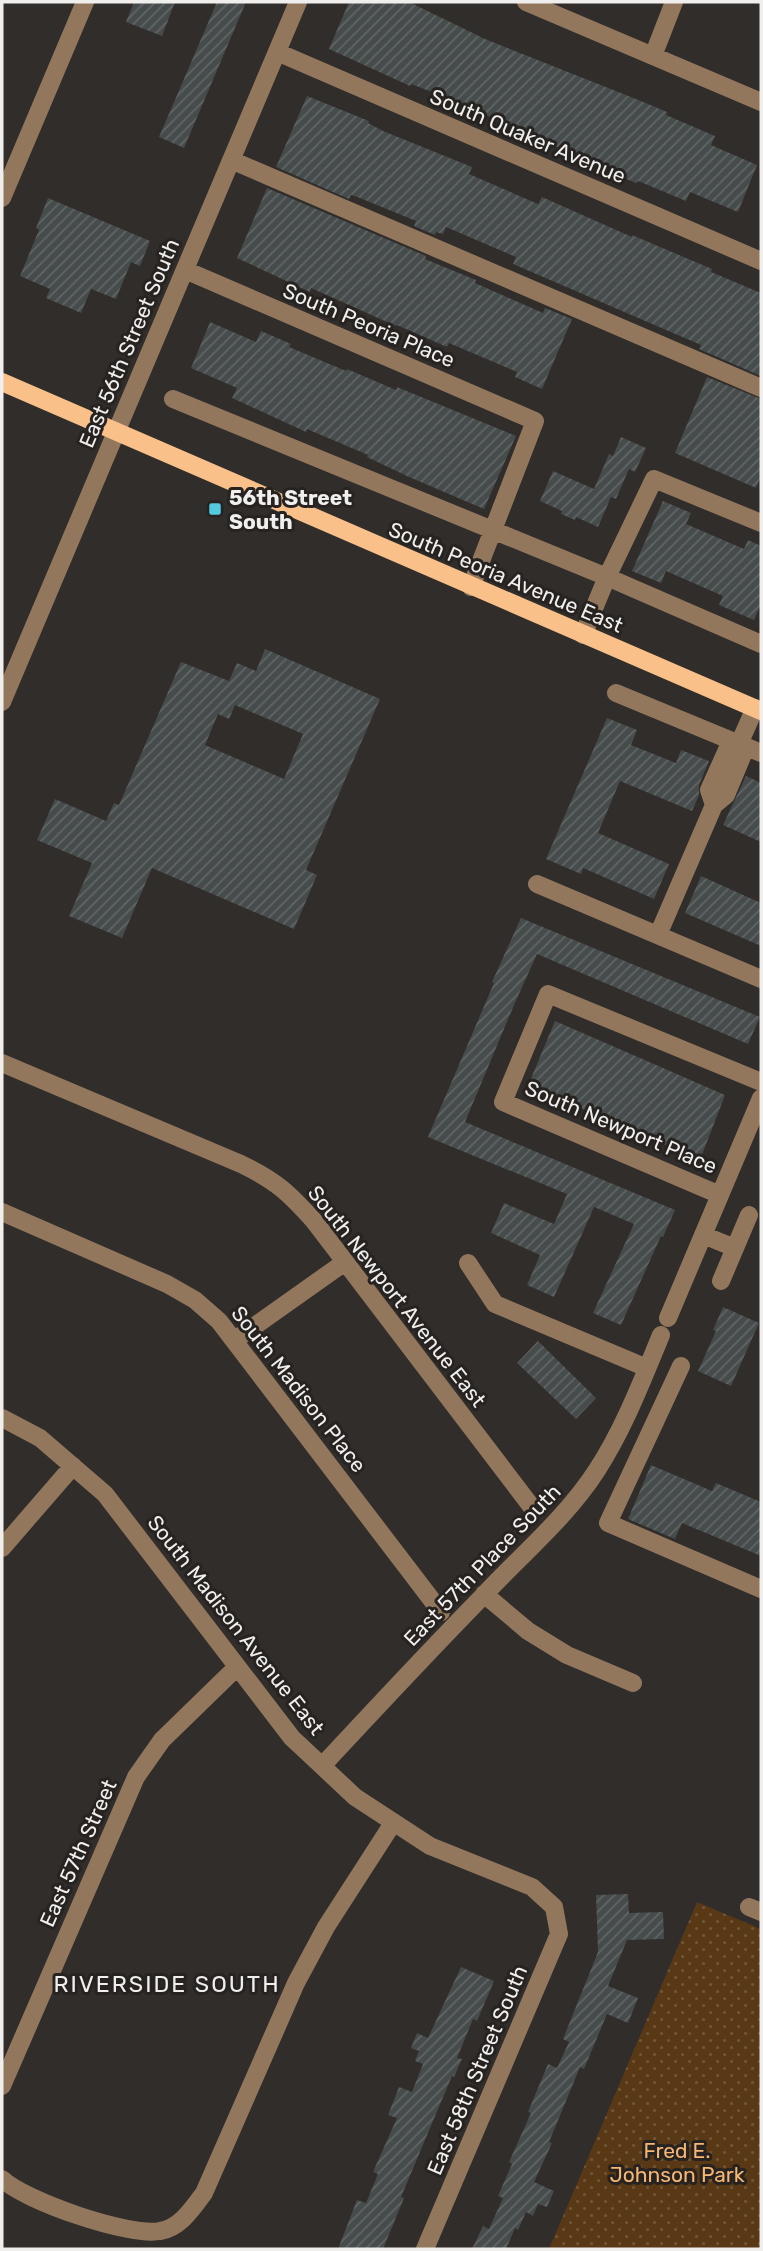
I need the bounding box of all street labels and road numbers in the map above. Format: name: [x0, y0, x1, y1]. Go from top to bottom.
street label: South Quaker Avenue: [426, 83, 630, 189]
street label: East 56th Street South: [74, 235, 184, 451]
street label: South Peoria Place: [279, 277, 459, 373]
street label: South Peoria Avenue East: [385, 516, 627, 638]
street label: South Newport Place: [521, 1075, 721, 1179]
street label: South Newport Avenue East: [303, 1180, 491, 1412]
street label: South Madison Place: [226, 1301, 372, 1477]
street label: East 57th Place South: [398, 1479, 566, 1651]
street label: South Madison Avenue East: [142, 1510, 330, 1740]
street label: East 57th Street: [34, 1776, 122, 1930]
street label: East 58th Street South: [422, 1962, 532, 2178]

